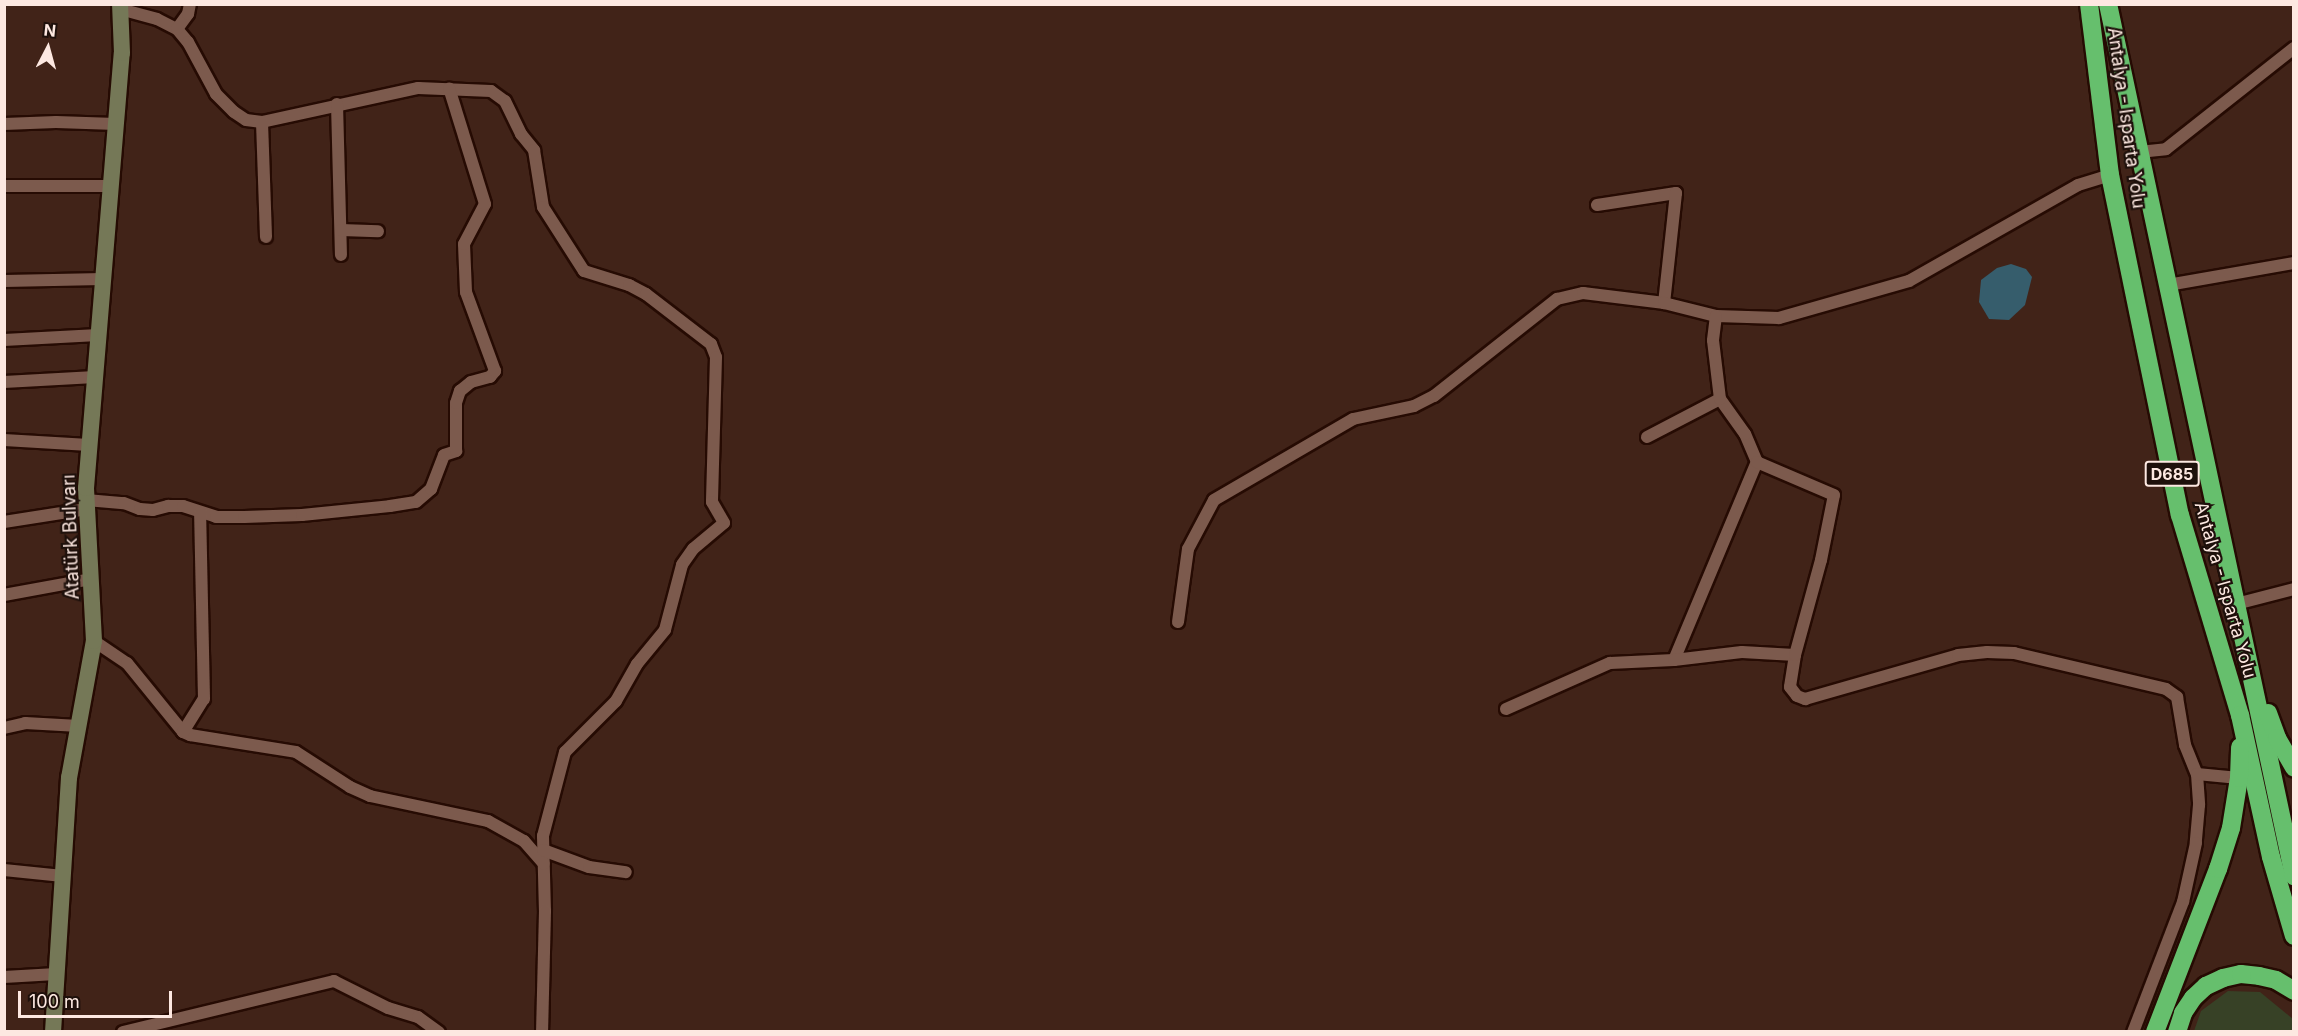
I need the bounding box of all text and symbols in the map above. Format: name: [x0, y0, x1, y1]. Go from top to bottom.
north arrow: [18, 18, 78, 78]
text: N: [43, 20, 57, 41]
street label: Antalya - Isparta Yolu: [2103, 26, 2149, 210]
road number: D685: [2144, 461, 2200, 487]
street label: Atatürk Bulvarı: [58, 474, 84, 600]
street label: Antalya - Isparta Yolu: [2189, 499, 2261, 681]
scale bar: [21, 979, 176, 1017]
text: 100 m: [29, 991, 80, 1012]

